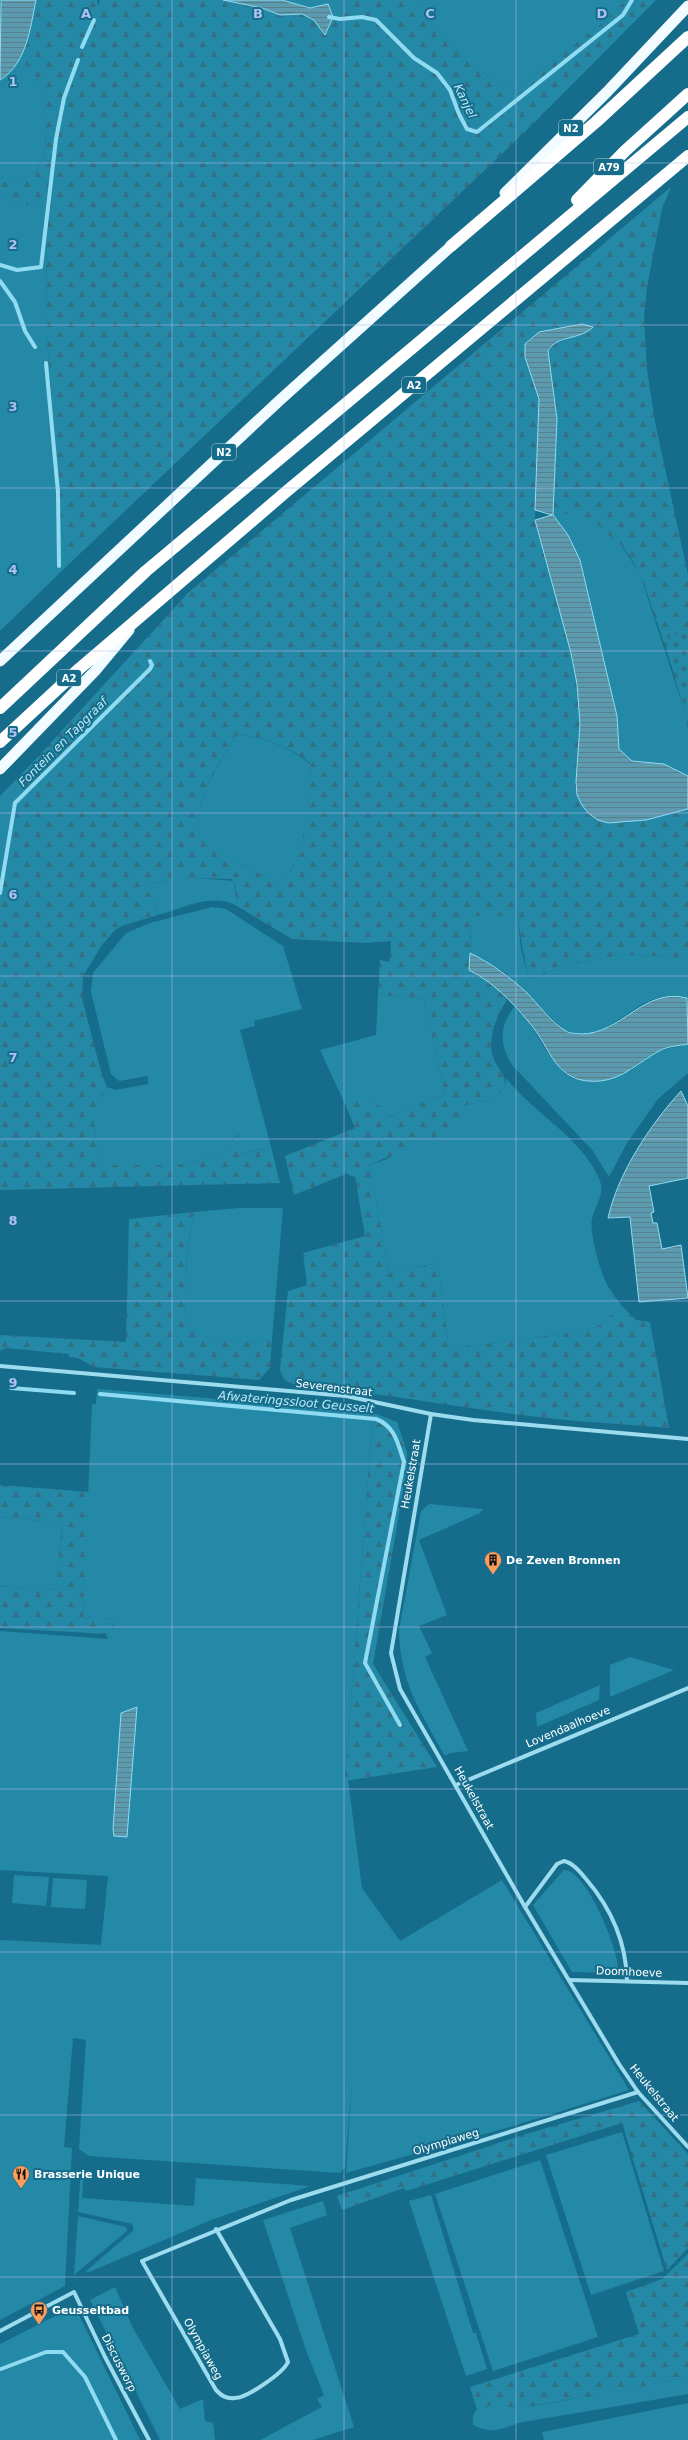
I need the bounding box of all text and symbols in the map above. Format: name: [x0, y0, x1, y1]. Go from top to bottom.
text: A: [81, 6, 91, 21]
text: B: [253, 6, 263, 21]
text: C: [425, 6, 435, 21]
text: D: [597, 6, 608, 21]
text: 1: [8, 74, 18, 89]
water label: Kanjel: [451, 82, 480, 121]
road number: N2: [559, 120, 583, 136]
road number: A79: [594, 159, 624, 175]
text: 2: [8, 237, 18, 252]
road number: A2: [402, 377, 426, 393]
text: 3: [8, 399, 18, 414]
road number: N2: [212, 444, 236, 460]
text: 4: [8, 562, 18, 577]
road number: A2: [57, 670, 81, 686]
water label: Fontein en Tapgraaf: [16, 693, 112, 789]
text: 5: [8, 725, 18, 740]
text: 6: [8, 887, 18, 902]
text: 7: [8, 1050, 18, 1065]
text: 8: [8, 1213, 18, 1228]
text: 9: [8, 1375, 18, 1390]
street label: Severenstraat: [295, 1377, 374, 1399]
water label: Afwateringssloot Geusselt: [216, 1388, 376, 1416]
street label: Heukelstraat: [399, 1438, 424, 1510]
building icon: De Zeven Bronnen: [483, 1550, 503, 1575]
place label: De Zeven Bronnen: [506, 1554, 620, 1567]
street label: Lovendaalhoeve: [524, 1703, 612, 1751]
street label: Heukelstraat: [451, 1764, 497, 1832]
street label: Doomhoeve: [596, 1964, 663, 1980]
street label: Heukelstraat: [627, 2062, 682, 2125]
street label: Olympiaweg: [411, 2126, 481, 2158]
restaurant icon: Brasserie Unique: [11, 2164, 31, 2189]
place label: Brasserie Unique: [34, 2168, 140, 2181]
bus stop icon: Geusseltbad: [29, 2300, 49, 2325]
place label: Geusseltbad: [52, 2304, 129, 2317]
street label: Olympiaweg: [181, 2316, 225, 2382]
street label: Discusworp: [99, 2332, 139, 2394]

